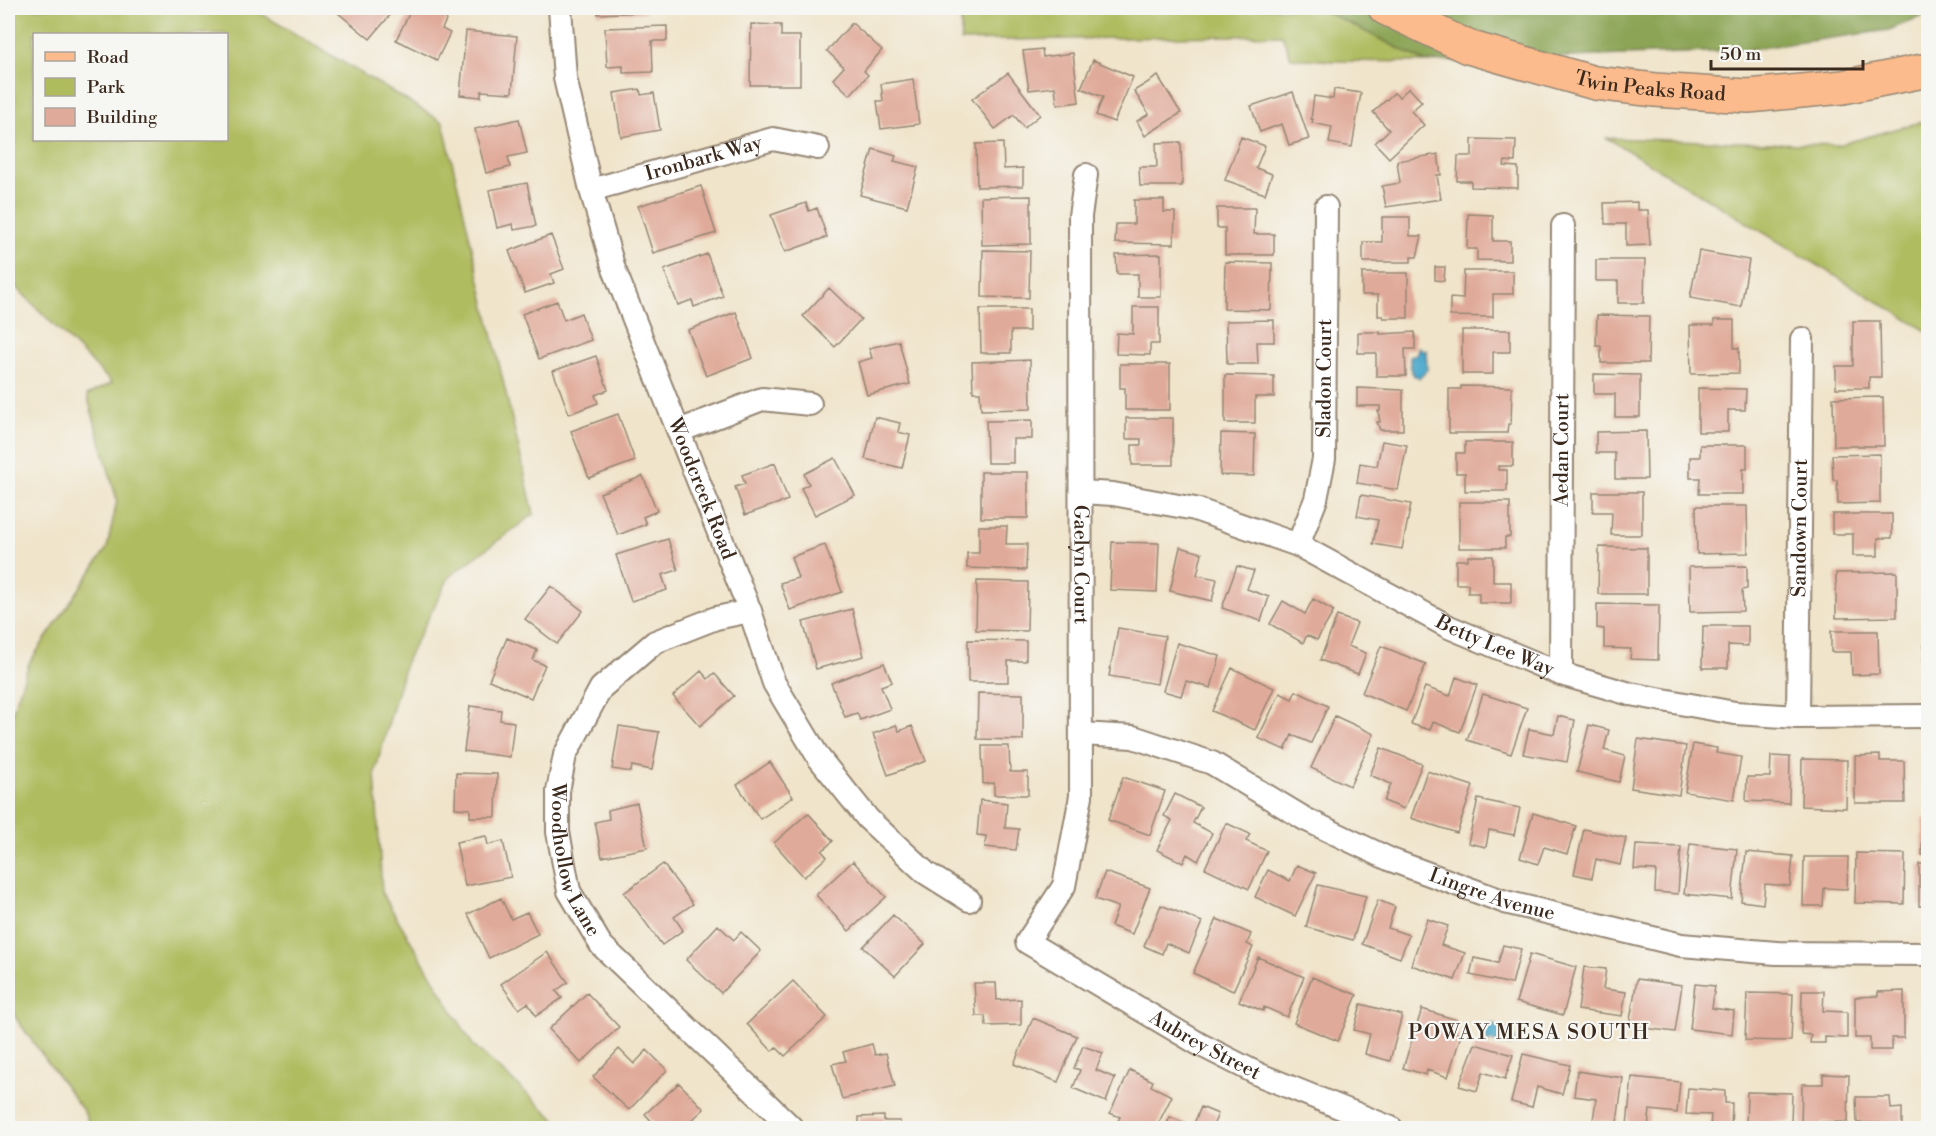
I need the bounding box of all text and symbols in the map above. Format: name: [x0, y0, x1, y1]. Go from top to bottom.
legend: [33, 33, 228, 141]
scale bar: [1711, 33, 1862, 71]
text: 50 m: [1720, 43, 1762, 66]
text: Road: [87, 46, 130, 69]
street label: Twin Peaks Road: [1572, 65, 1727, 107]
text: Park: [87, 76, 126, 99]
text: Building: [86, 106, 158, 129]
street label: Ironbark Way: [642, 130, 765, 187]
street label: Sladon Court: [1312, 319, 1338, 438]
street label: Aedan Court: [1549, 393, 1575, 508]
street label: Woodcreek Road: [662, 413, 741, 564]
street label: Sandown Court: [1787, 459, 1813, 597]
street label: Gaelyn Court: [1068, 505, 1093, 624]
street label: Betty Lee Way: [1430, 609, 1558, 682]
street label: Woodhollow Lane: [546, 782, 606, 941]
street label: Lingre Avenue: [1425, 863, 1558, 926]
street label: Aubrey Street: [1144, 1004, 1265, 1086]
district label: POWAY MESA SOUTH: [1408, 1020, 1650, 1046]

